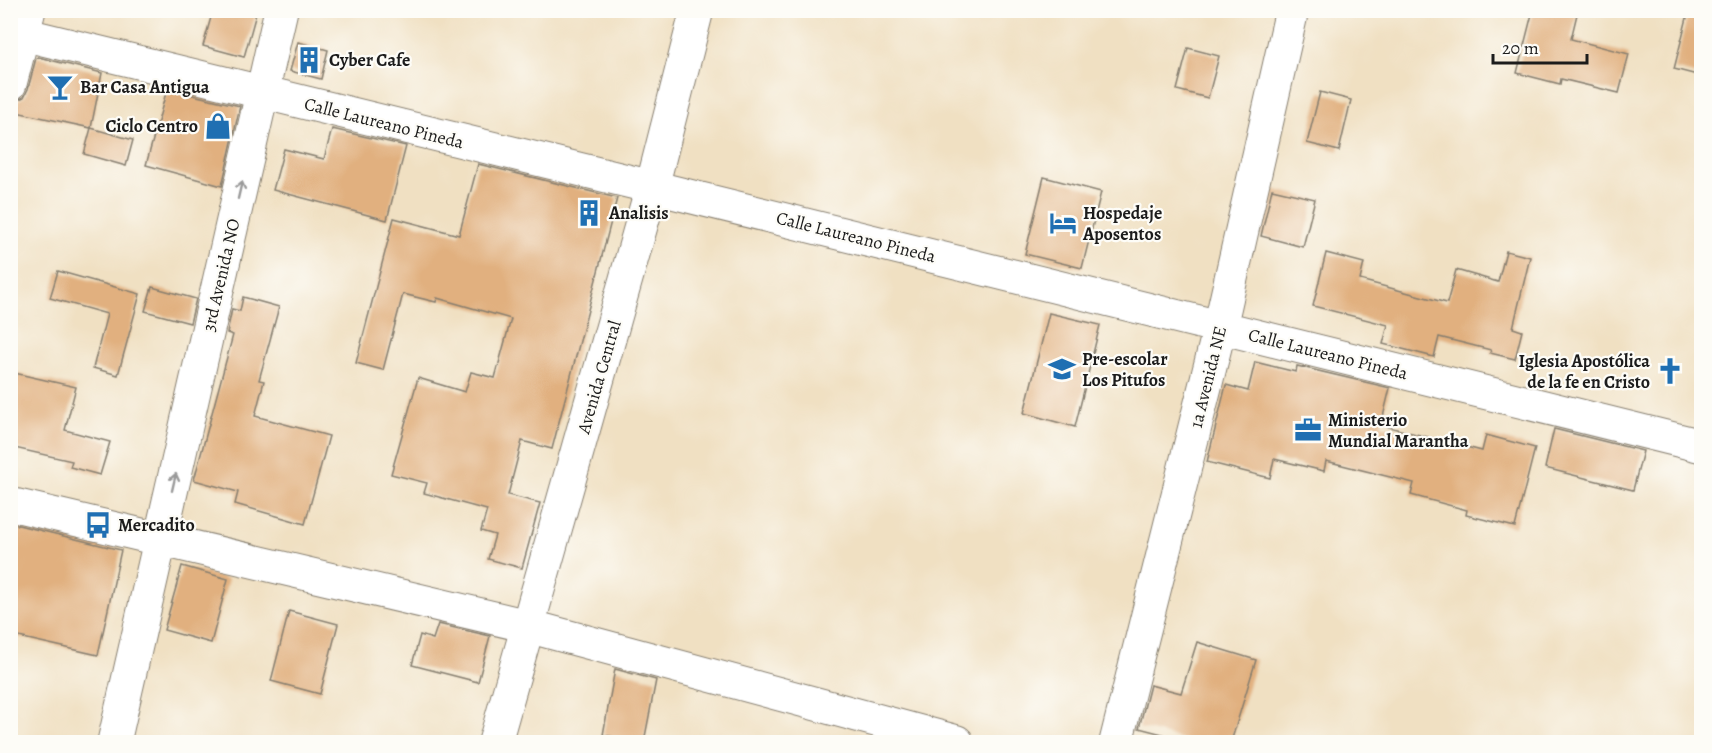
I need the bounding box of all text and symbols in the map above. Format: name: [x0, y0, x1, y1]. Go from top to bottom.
scale bar: [1493, 27, 1588, 65]
text: 20 m: [1502, 36, 1539, 60]
building icon: Cyber Cafe: [294, 45, 324, 75]
place label: Cyber Cafe: [329, 48, 410, 72]
bar icon: Bar Casa Antigua: [45, 72, 75, 102]
place label: Bar Casa Antigua: [80, 75, 210, 99]
street label: Calle Laureano Pineda: [302, 92, 467, 155]
shop icon: Ciclo Centro: [203, 111, 233, 141]
place label: Ciclo Centro: [105, 114, 198, 138]
one-way arrow: [235, 180, 247, 199]
building icon: Analisis: [574, 198, 604, 228]
place label: Analisis: [608, 201, 669, 225]
place label: Hospedaje Aposentos: [1082, 201, 1162, 246]
street label: Calle Laureano Pineda: [774, 206, 939, 269]
hotel icon: Hospedaje Aposentos: [1048, 208, 1078, 238]
street label: 3rd Avenida NO: [196, 216, 246, 334]
street label: Avenida Central: [571, 317, 627, 437]
street label: Calle Laureano Pineda: [1246, 323, 1411, 386]
street label: 1a Avenida NE: [1184, 324, 1232, 430]
place label: Pre-escolar Los Pitufos: [1082, 347, 1168, 392]
place label: Iglesia Apostólica de la fe en Cristo: [1518, 349, 1650, 394]
school or university icon: Pre-escolar Los Pitufos: [1047, 354, 1077, 384]
church icon: Iglesia Apostólica de la fe en Cristo: [1655, 356, 1685, 386]
place label: Ministerio Mundial Marantha: [1328, 408, 1469, 453]
office icon: Ministerio Mundial Marantha: [1293, 415, 1323, 445]
one-way arrow: [169, 473, 180, 492]
bus stop icon: Mercadito: [83, 510, 113, 540]
place label: Mercadito: [118, 513, 195, 537]

